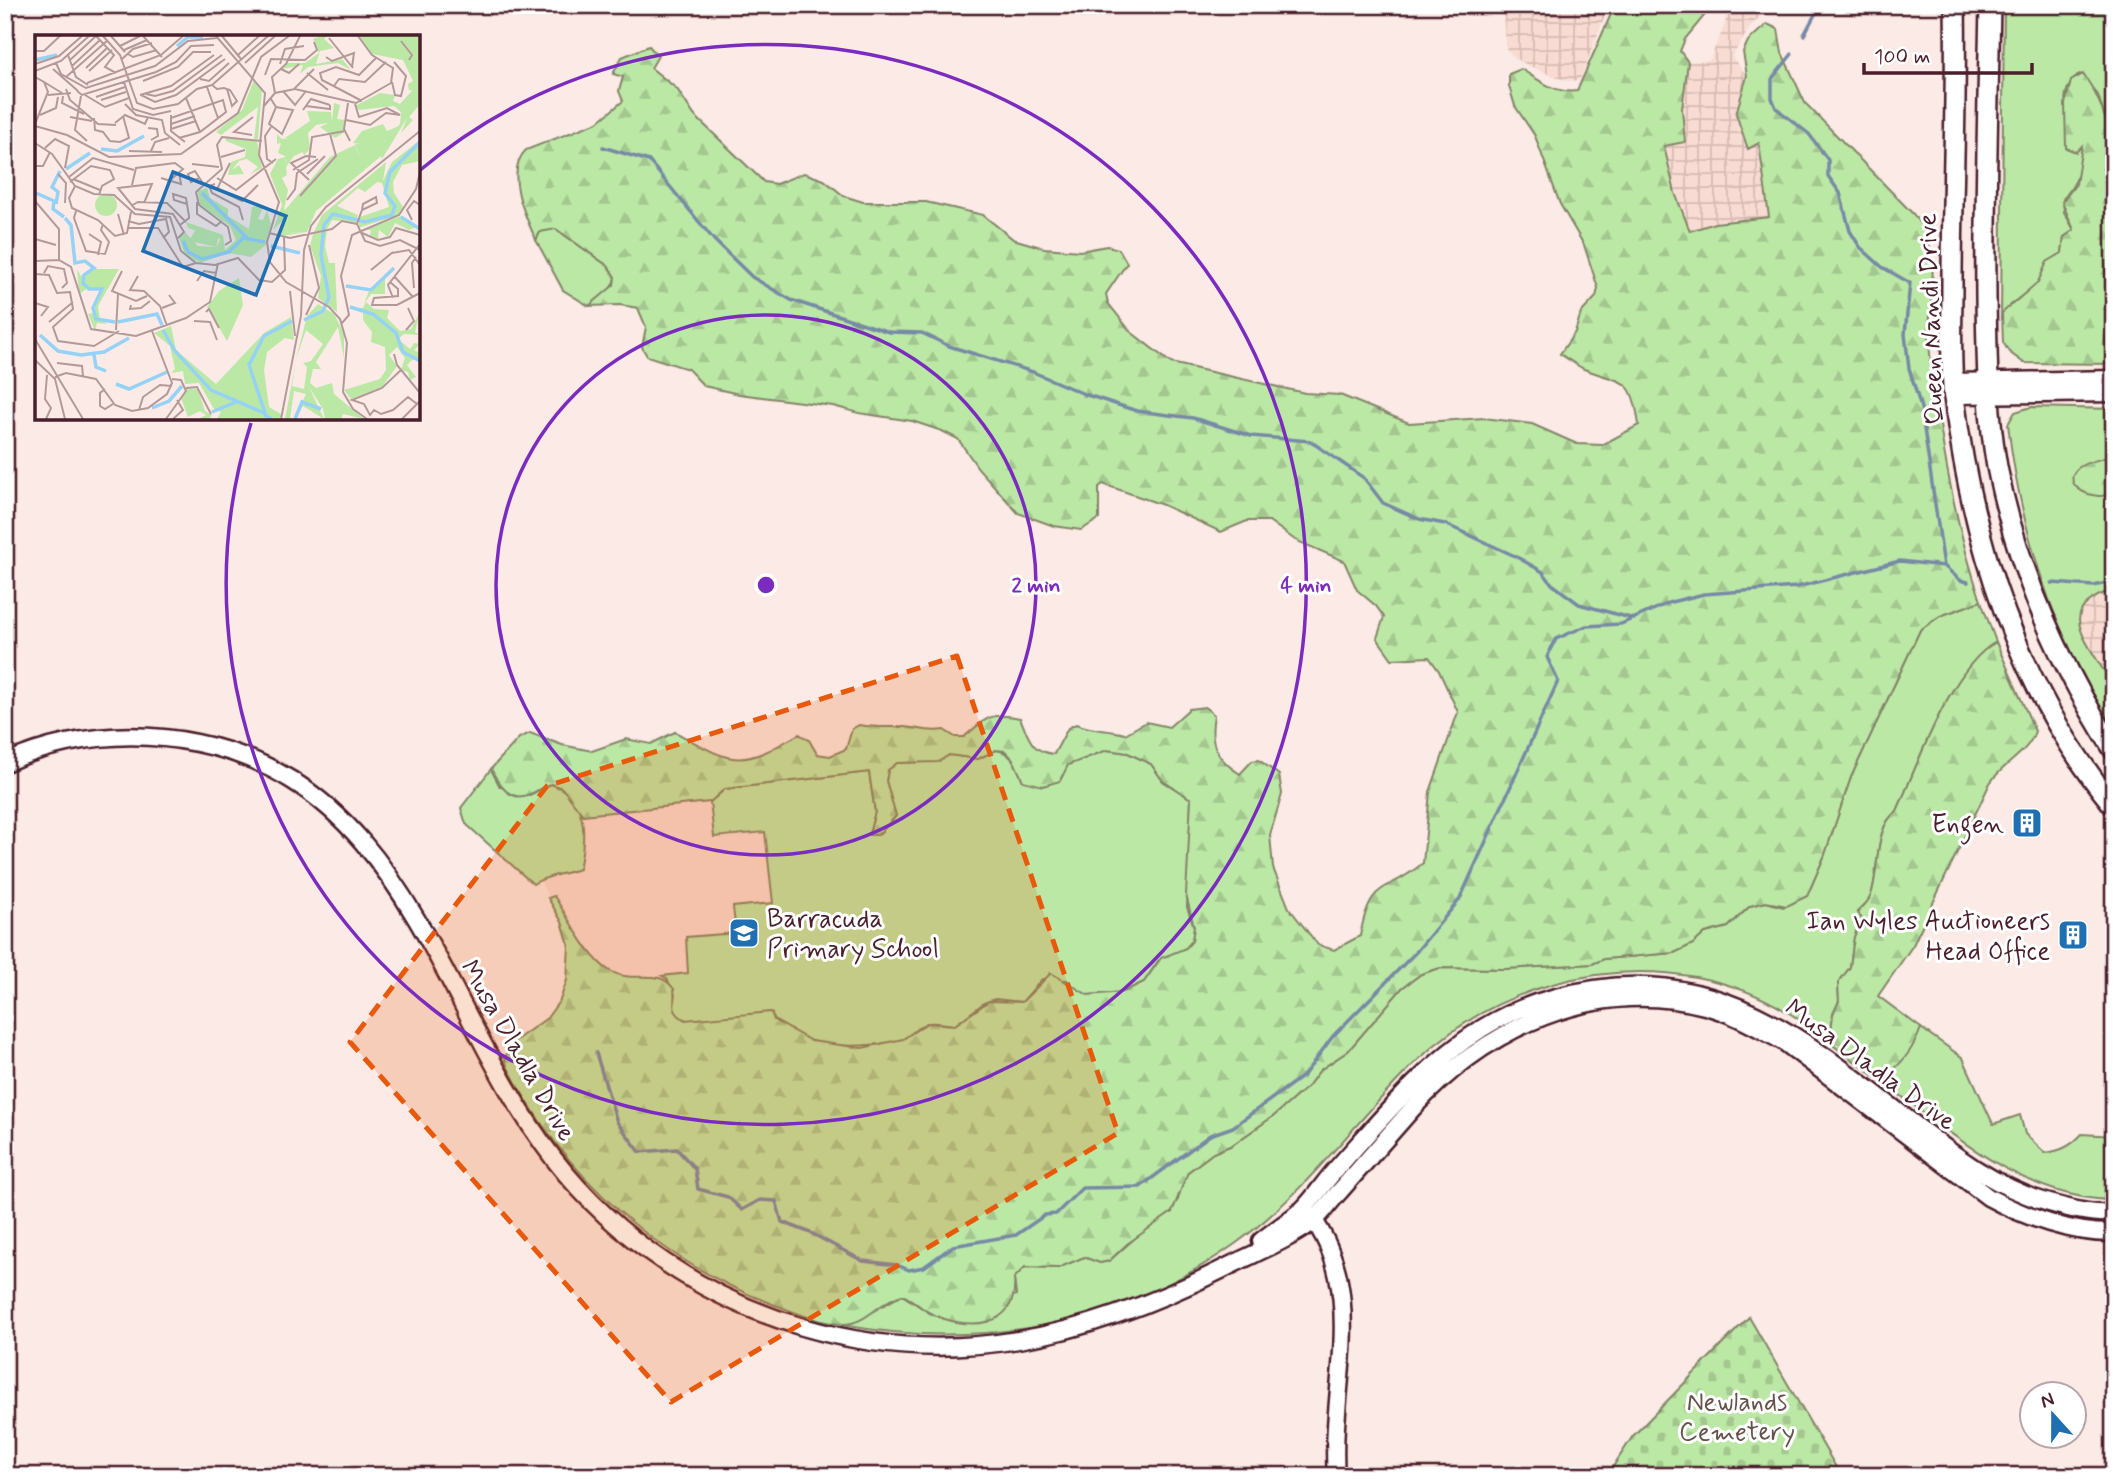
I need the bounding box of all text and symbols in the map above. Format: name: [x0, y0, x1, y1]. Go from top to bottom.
scale bar: [1864, 32, 2032, 76]
inset map: [35, 35, 420, 420]
text: 100 m: [1874, 43, 1930, 71]
street label: Queen Nandi Drive: [1911, 212, 1953, 425]
text: 2 min: [1011, 572, 1061, 600]
text: 4 min: [1280, 572, 1332, 600]
centre of rings: [754, 573, 778, 597]
building icon: Engen: [2010, 806, 2044, 840]
place label: Engen: [1931, 808, 2004, 845]
place label: Barracuda Primary School: [767, 903, 939, 967]
place label: Ian Wyles Auctioneers Head Office: [1806, 905, 2050, 969]
school or university icon: Barracuda Primary School: [727, 916, 761, 950]
building icon: Ian Wyles Auctioneers Head Office: [2056, 918, 2090, 952]
street label: Musa Dladla Drive: [452, 954, 583, 1148]
street label: Musa Dladla Drive: [1777, 992, 1962, 1139]
north arrow: [2018, 1380, 2088, 1450]
park label: Newlands Cemetery: [1679, 1386, 1795, 1450]
text: N: [2037, 1387, 2058, 1414]

